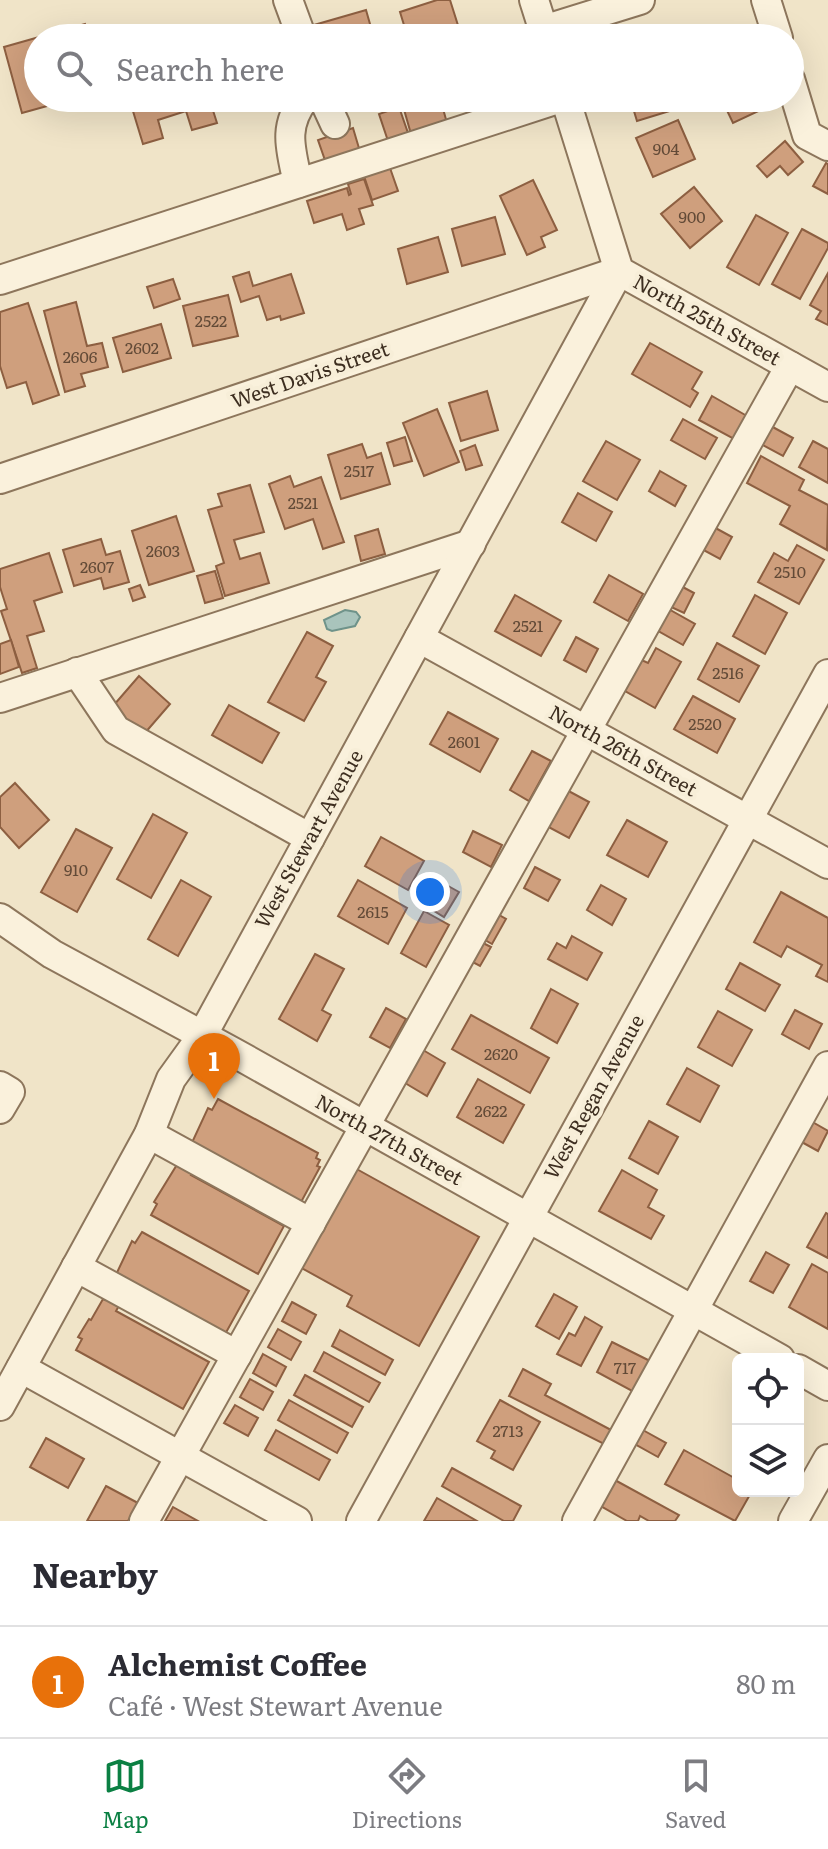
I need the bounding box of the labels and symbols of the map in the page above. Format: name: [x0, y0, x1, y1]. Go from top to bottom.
house number: 904: [653, 136, 679, 160]
house number: 900: [679, 204, 705, 228]
street label: North 25th Street: [629, 265, 787, 371]
house number: 2522: [195, 308, 227, 332]
street label: West Davis Street: [226, 332, 392, 414]
house number: 2602: [125, 335, 159, 359]
house number: 2606: [63, 344, 98, 368]
house number: 2517: [344, 458, 374, 482]
house number: 2521: [288, 490, 319, 514]
house number: 2603: [146, 538, 180, 562]
house number: 2607: [80, 554, 114, 578]
house number: 2510: [774, 559, 806, 583]
house number: 2521: [513, 613, 544, 637]
house number: 2516: [712, 660, 744, 684]
street label: North 26th Street: [544, 696, 704, 802]
house number: 2520: [688, 711, 722, 735]
house number: 2601: [448, 729, 481, 753]
street label: West Stewart Avenue: [246, 743, 369, 933]
house number: 910: [64, 857, 88, 881]
your location: [410, 872, 450, 912]
house number: 2615: [357, 899, 389, 923]
street label: West Regan Avenue: [534, 1008, 650, 1184]
pin: 1: [188, 1033, 240, 1099]
house number: 2620: [484, 1041, 518, 1065]
street label: North 27th Street: [311, 1085, 469, 1191]
house number: 2622: [475, 1098, 507, 1122]
house number: 717: [614, 1355, 636, 1379]
house number: 2713: [492, 1418, 524, 1442]

